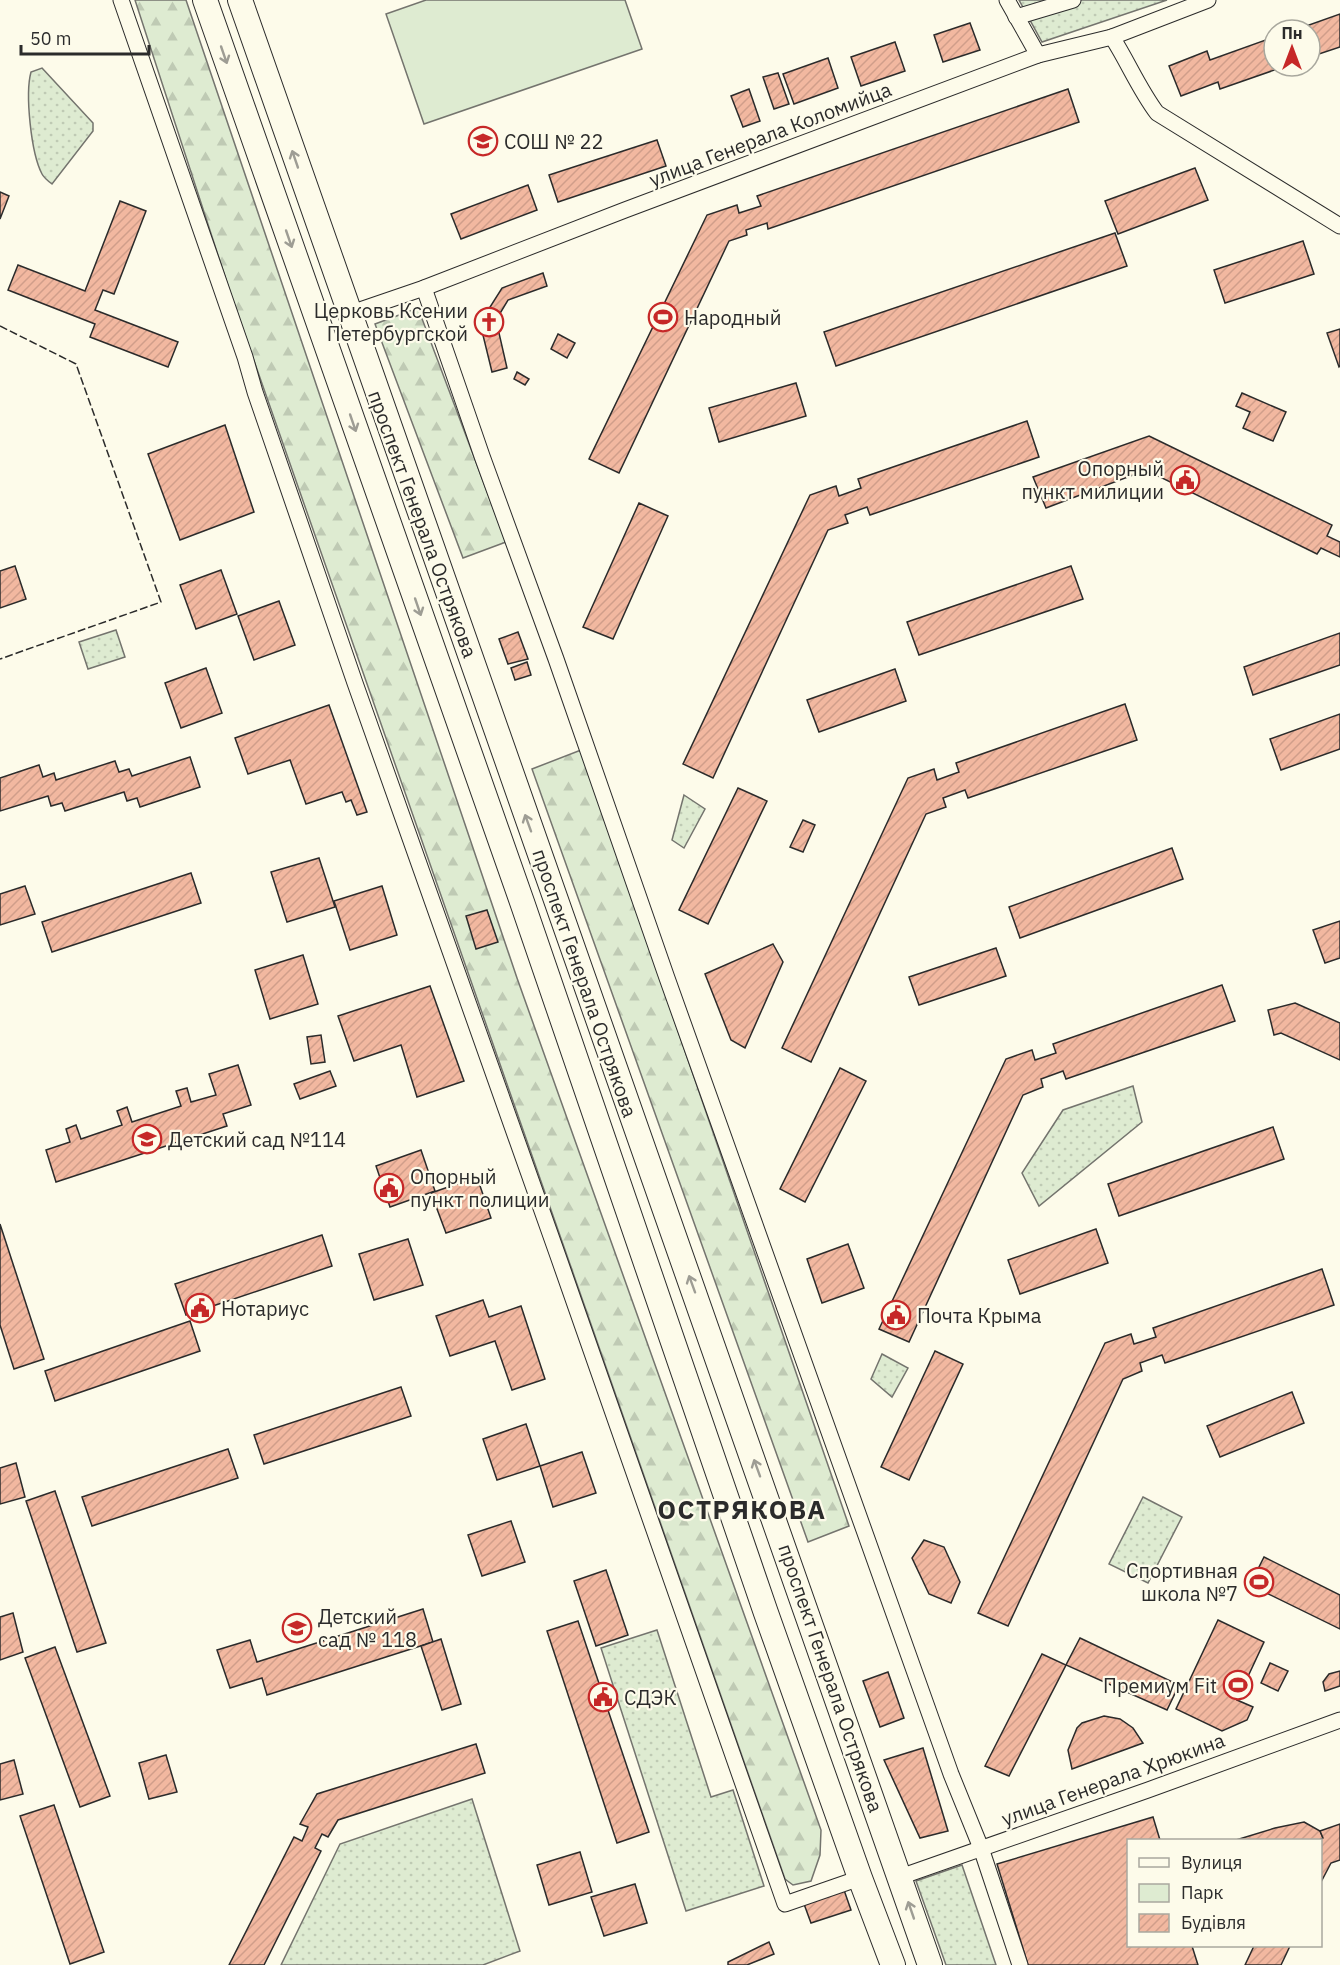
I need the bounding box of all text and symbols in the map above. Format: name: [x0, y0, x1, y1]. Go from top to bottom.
scale bar: [21, 18, 148, 56]
north arrow: [1262, 18, 1322, 78]
text: Пн: [1281, 23, 1303, 43]
text: 50 m: [30, 27, 72, 50]
one-way arrow: [220, 45, 231, 64]
street label: улица Генерала Коломийца: [645, 75, 895, 193]
school or university icon: СОШ № 22: [467, 125, 499, 157]
place label: СОШ № 22: [504, 128, 603, 155]
one-way arrow: [288, 150, 299, 169]
one-way arrow: [284, 229, 295, 248]
place label: Церковь Ксении Петербургской: [314, 297, 468, 347]
sports icon: Народный: [647, 301, 679, 333]
place label: Народный: [684, 304, 782, 331]
church icon: Церковь Ксении Петербургской: [473, 306, 505, 338]
street label: проспект Генерала Острякова: [362, 387, 484, 662]
one-way arrow: [349, 413, 360, 432]
place label: Опорный пункт милиции: [1021, 455, 1164, 505]
public building icon: Опорный пункт милиции: [1169, 464, 1201, 496]
one-way arrow: [413, 597, 424, 616]
one-way arrow: [522, 814, 533, 833]
street label: проспект Генерала Острякова: [526, 845, 644, 1121]
school or university icon: Детский сад №114: [131, 1123, 163, 1155]
place label: Детский сад №114: [168, 1126, 346, 1153]
place label: Опорный пункт полиции: [410, 1163, 550, 1213]
public building icon: Опорный пункт полиции: [373, 1172, 405, 1204]
one-way arrow: [685, 1275, 696, 1294]
public building icon: Нотариус: [184, 1292, 216, 1324]
place label: Нотариус: [221, 1295, 309, 1322]
public building icon: Почта Крыма: [880, 1299, 912, 1331]
place label: Почта Крыма: [917, 1302, 1042, 1329]
one-way arrow: [751, 1459, 762, 1478]
district label: ОСТРЯКОВА: [657, 1492, 827, 1526]
street label: проспект Генерала Острякова: [772, 1540, 890, 1816]
place label: Спортивная школа №7: [1126, 1557, 1238, 1607]
sports icon: Спортивная школа №7: [1243, 1566, 1275, 1598]
place label: Детский сад № 118: [318, 1603, 417, 1653]
school or university icon: Детский сад № 118: [281, 1612, 313, 1644]
sports icon: Премиум Fit: [1222, 1669, 1254, 1701]
place label: Премиум Fit: [1103, 1672, 1217, 1699]
public building icon: СДЭК: [587, 1681, 619, 1713]
place label: СДЭК: [624, 1684, 677, 1711]
street label: улица Генерала Хрюкина: [998, 1726, 1229, 1832]
legend: [1127, 1839, 1322, 1947]
text: Вулиця: [1181, 1851, 1242, 1874]
text: Парк: [1181, 1881, 1224, 1904]
one-way arrow: [905, 1901, 916, 1920]
text: Будівля: [1181, 1911, 1246, 1934]

